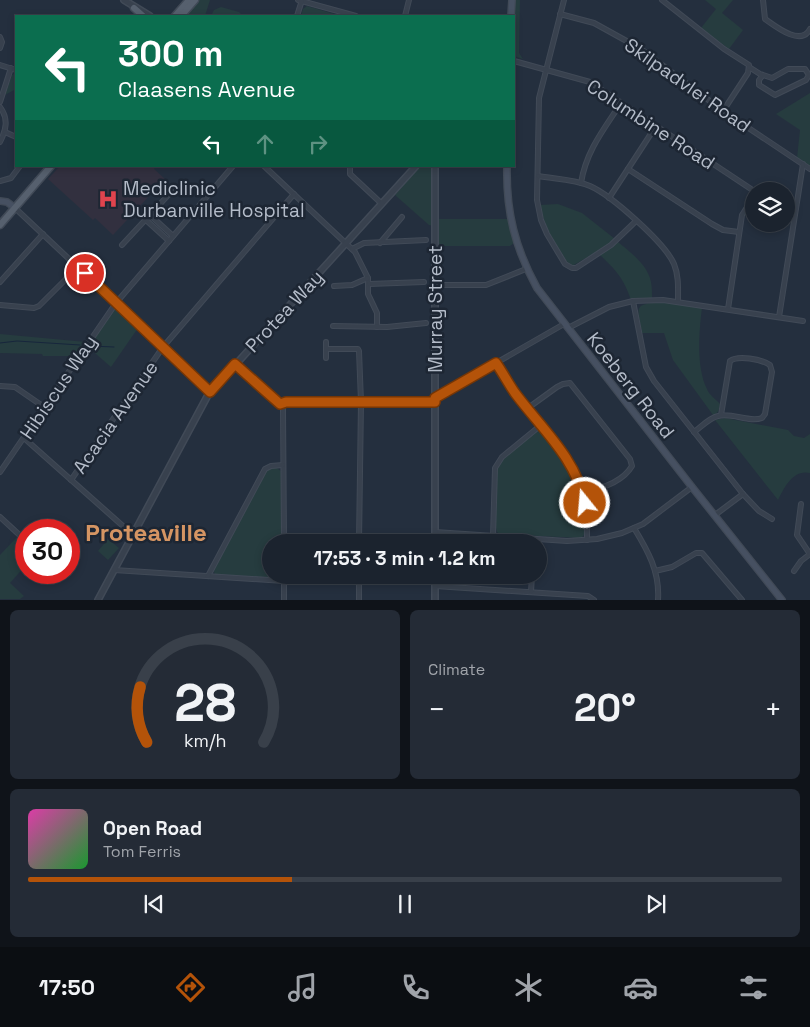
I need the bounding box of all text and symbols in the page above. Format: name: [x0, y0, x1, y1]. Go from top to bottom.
text: 300 m: [118, 32, 223, 76]
street label: Skilpadvlei Road: [620, 33, 756, 138]
icon: left: [35, 35, 100, 100]
street label: Columbine Road: [582, 74, 720, 175]
text: Claasens Avenue: [118, 75, 295, 103]
icon: left: [198, 130, 226, 158]
icon: ahead: [251, 130, 279, 158]
icon: right: [304, 130, 332, 158]
place label: Mediclinic Durbanville Hospital: [123, 176, 305, 223]
map controls: [745, 182, 795, 232]
button: layers: [745, 182, 795, 232]
hospital icon: Mediclinic Durbanville Hospital: [97, 188, 119, 210]
street label: Murray Street: [423, 245, 448, 373]
pin: [64, 252, 106, 294]
icon: arrive: [71, 259, 99, 287]
street label: Protea Way: [240, 265, 329, 358]
street label: Koeberg Road: [581, 327, 680, 444]
street label: Hibiscus Way: [14, 330, 102, 444]
street label: Acacia Avenue: [67, 356, 164, 479]
position arrow: [558, 476, 610, 528]
district label: Proteaville: [85, 517, 207, 548]
speed limit sign: 30: [15, 519, 80, 584]
text: 17:53 · 3 min · 1.2 km: [314, 546, 495, 571]
text: Climate: [428, 659, 485, 680]
text: 28: [174, 670, 236, 736]
text: 20°: [574, 684, 636, 732]
text: −: [428, 691, 445, 727]
text: +: [765, 691, 782, 727]
text: km/h: [184, 729, 226, 752]
text: Open Road: [103, 816, 202, 841]
text: Tom Ferris: [103, 841, 181, 862]
icon: previous: [140, 890, 168, 918]
icon: pause: [391, 890, 419, 918]
icon: next: [642, 890, 670, 918]
icon: directions: [173, 970, 208, 1005]
icon: music: [285, 970, 320, 1005]
icon: phone: [398, 970, 433, 1005]
icon: climate: [511, 970, 546, 1005]
icon: car: [623, 970, 658, 1005]
icon: filters: [736, 970, 771, 1005]
text: 17:50: [39, 973, 95, 1001]

